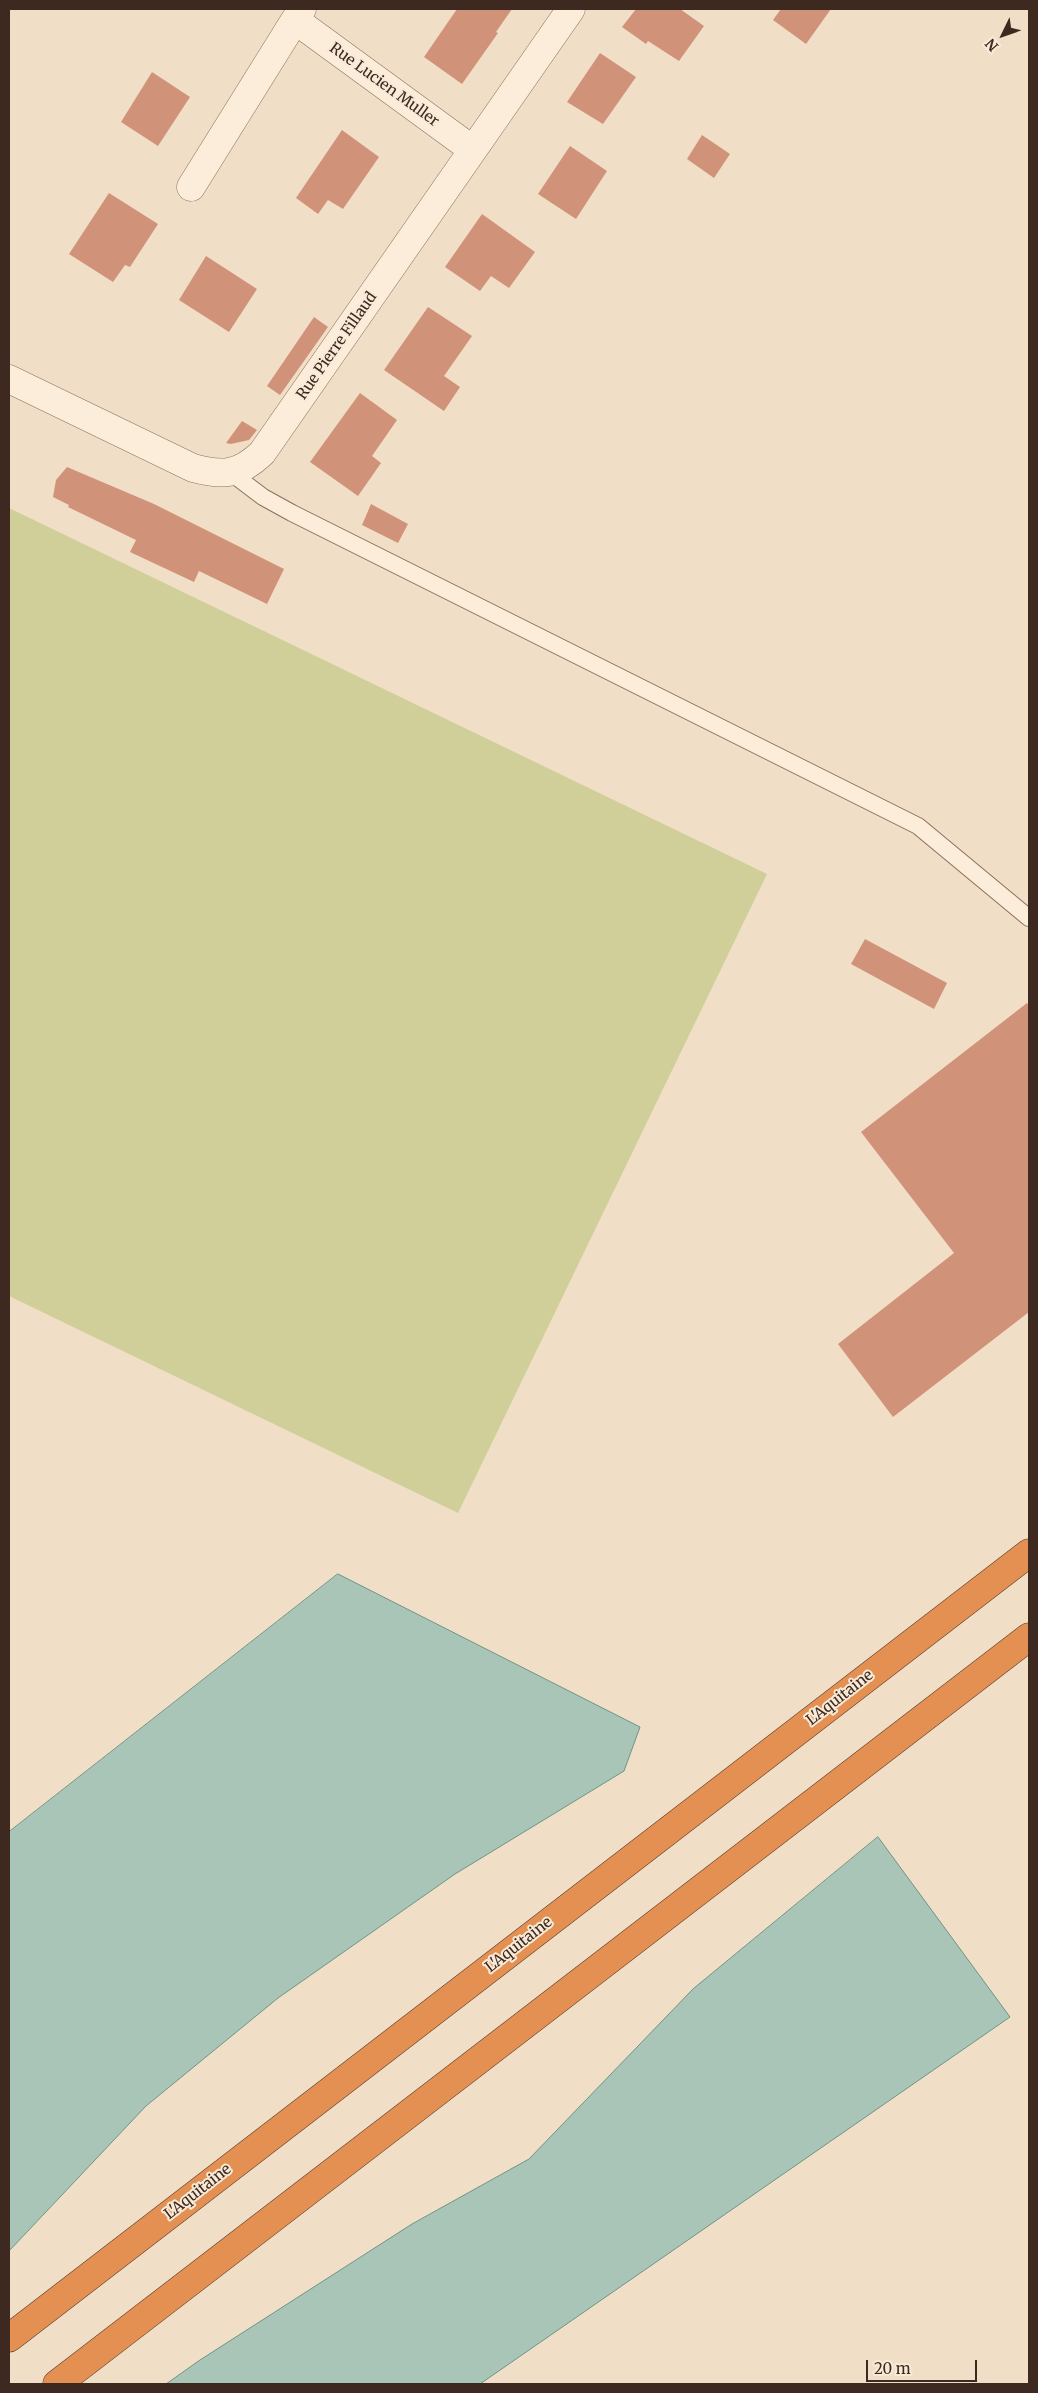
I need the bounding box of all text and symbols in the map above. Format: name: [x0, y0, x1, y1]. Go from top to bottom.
north arrow: [978, 10, 1028, 60]
text: N: [981, 35, 1002, 55]
street label: Rue Lucien Muller: [326, 39, 442, 131]
street label: Rue Pierre Fillaud: [293, 289, 381, 403]
street label: L'Aquitaine: [803, 1666, 877, 1730]
street label: L'Aquitaine: [482, 1913, 556, 1977]
street label: L'Aquitaine: [161, 2160, 235, 2224]
scale bar: [868, 2350, 979, 2382]
text: 20 m: [874, 2359, 911, 2378]

